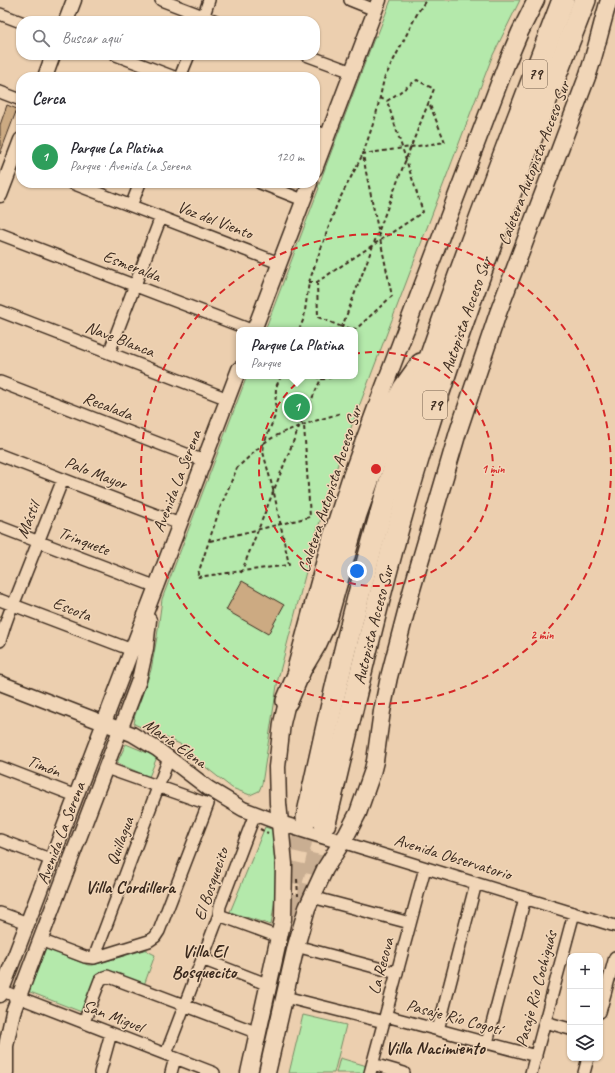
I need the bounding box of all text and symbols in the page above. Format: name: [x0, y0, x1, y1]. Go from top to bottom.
search box: [16, 16, 320, 60]
icon: search: [30, 27, 52, 49]
text: Buscar aquí: [62, 29, 121, 48]
road number: 79: [523, 60, 547, 88]
street label: Caletera Autopista Acceso Sur: [493, 76, 576, 248]
text: Cerca: [32, 88, 65, 109]
text: Parque La Platina: [70, 139, 162, 158]
text: 1: [42, 149, 48, 165]
text: 120 m: [276, 149, 304, 165]
text: Parque · Avenida La Serena: [70, 158, 191, 174]
street label: Voz del Viento: [174, 196, 257, 245]
street label: Esmeralda: [100, 245, 166, 287]
street label: Autopista Acceso Sur: [436, 252, 497, 375]
street label: Nave Blanca: [83, 316, 159, 362]
popup: [236, 327, 358, 379]
text: Parque La Platina: [251, 336, 343, 355]
text: Parque: [251, 355, 281, 371]
street label: Recalada: [80, 387, 137, 426]
road number: 79: [423, 391, 447, 419]
pin: 1: [284, 392, 310, 422]
street label: Caletera Autopista Acceso Sur: [293, 401, 367, 575]
street label: Avenida La Serena: [148, 426, 207, 535]
street label: Palo Mayor: [62, 452, 132, 495]
text: 1 min: [482, 461, 505, 477]
centre of rings: [369, 462, 383, 476]
street label: Mástil: [12, 496, 46, 541]
street label: Trinquete: [56, 522, 114, 561]
your location: [347, 561, 367, 581]
street label: Autopista Acceso Sur: [348, 561, 398, 686]
street label: Escota: [50, 592, 95, 626]
text: 2 min: [531, 627, 554, 643]
street label: María Elena: [139, 714, 212, 774]
street label: Timón: [24, 750, 65, 782]
street label: Avenida La Serena: [32, 778, 91, 887]
street label: Quillagua: [101, 813, 139, 868]
street label: Avenida Observatorio: [392, 829, 516, 885]
street label: El Bosquecito: [189, 843, 234, 923]
district label: Villa Cordillera: [85, 876, 176, 898]
street label: Pasaje Río Cochiguás: [510, 927, 562, 1049]
street label: La Recova: [363, 934, 399, 997]
district label: Villa El Bosquecito: [172, 940, 238, 983]
map controls: [567, 953, 603, 1061]
button: +: [567, 953, 603, 989]
button: −: [567, 989, 603, 1025]
street label: Pasaje Río Cogotí: [404, 994, 508, 1041]
street label: San Miguel: [80, 995, 149, 1038]
button: layers: [567, 1025, 603, 1061]
district label: Villa Nacimiento: [385, 1037, 486, 1059]

